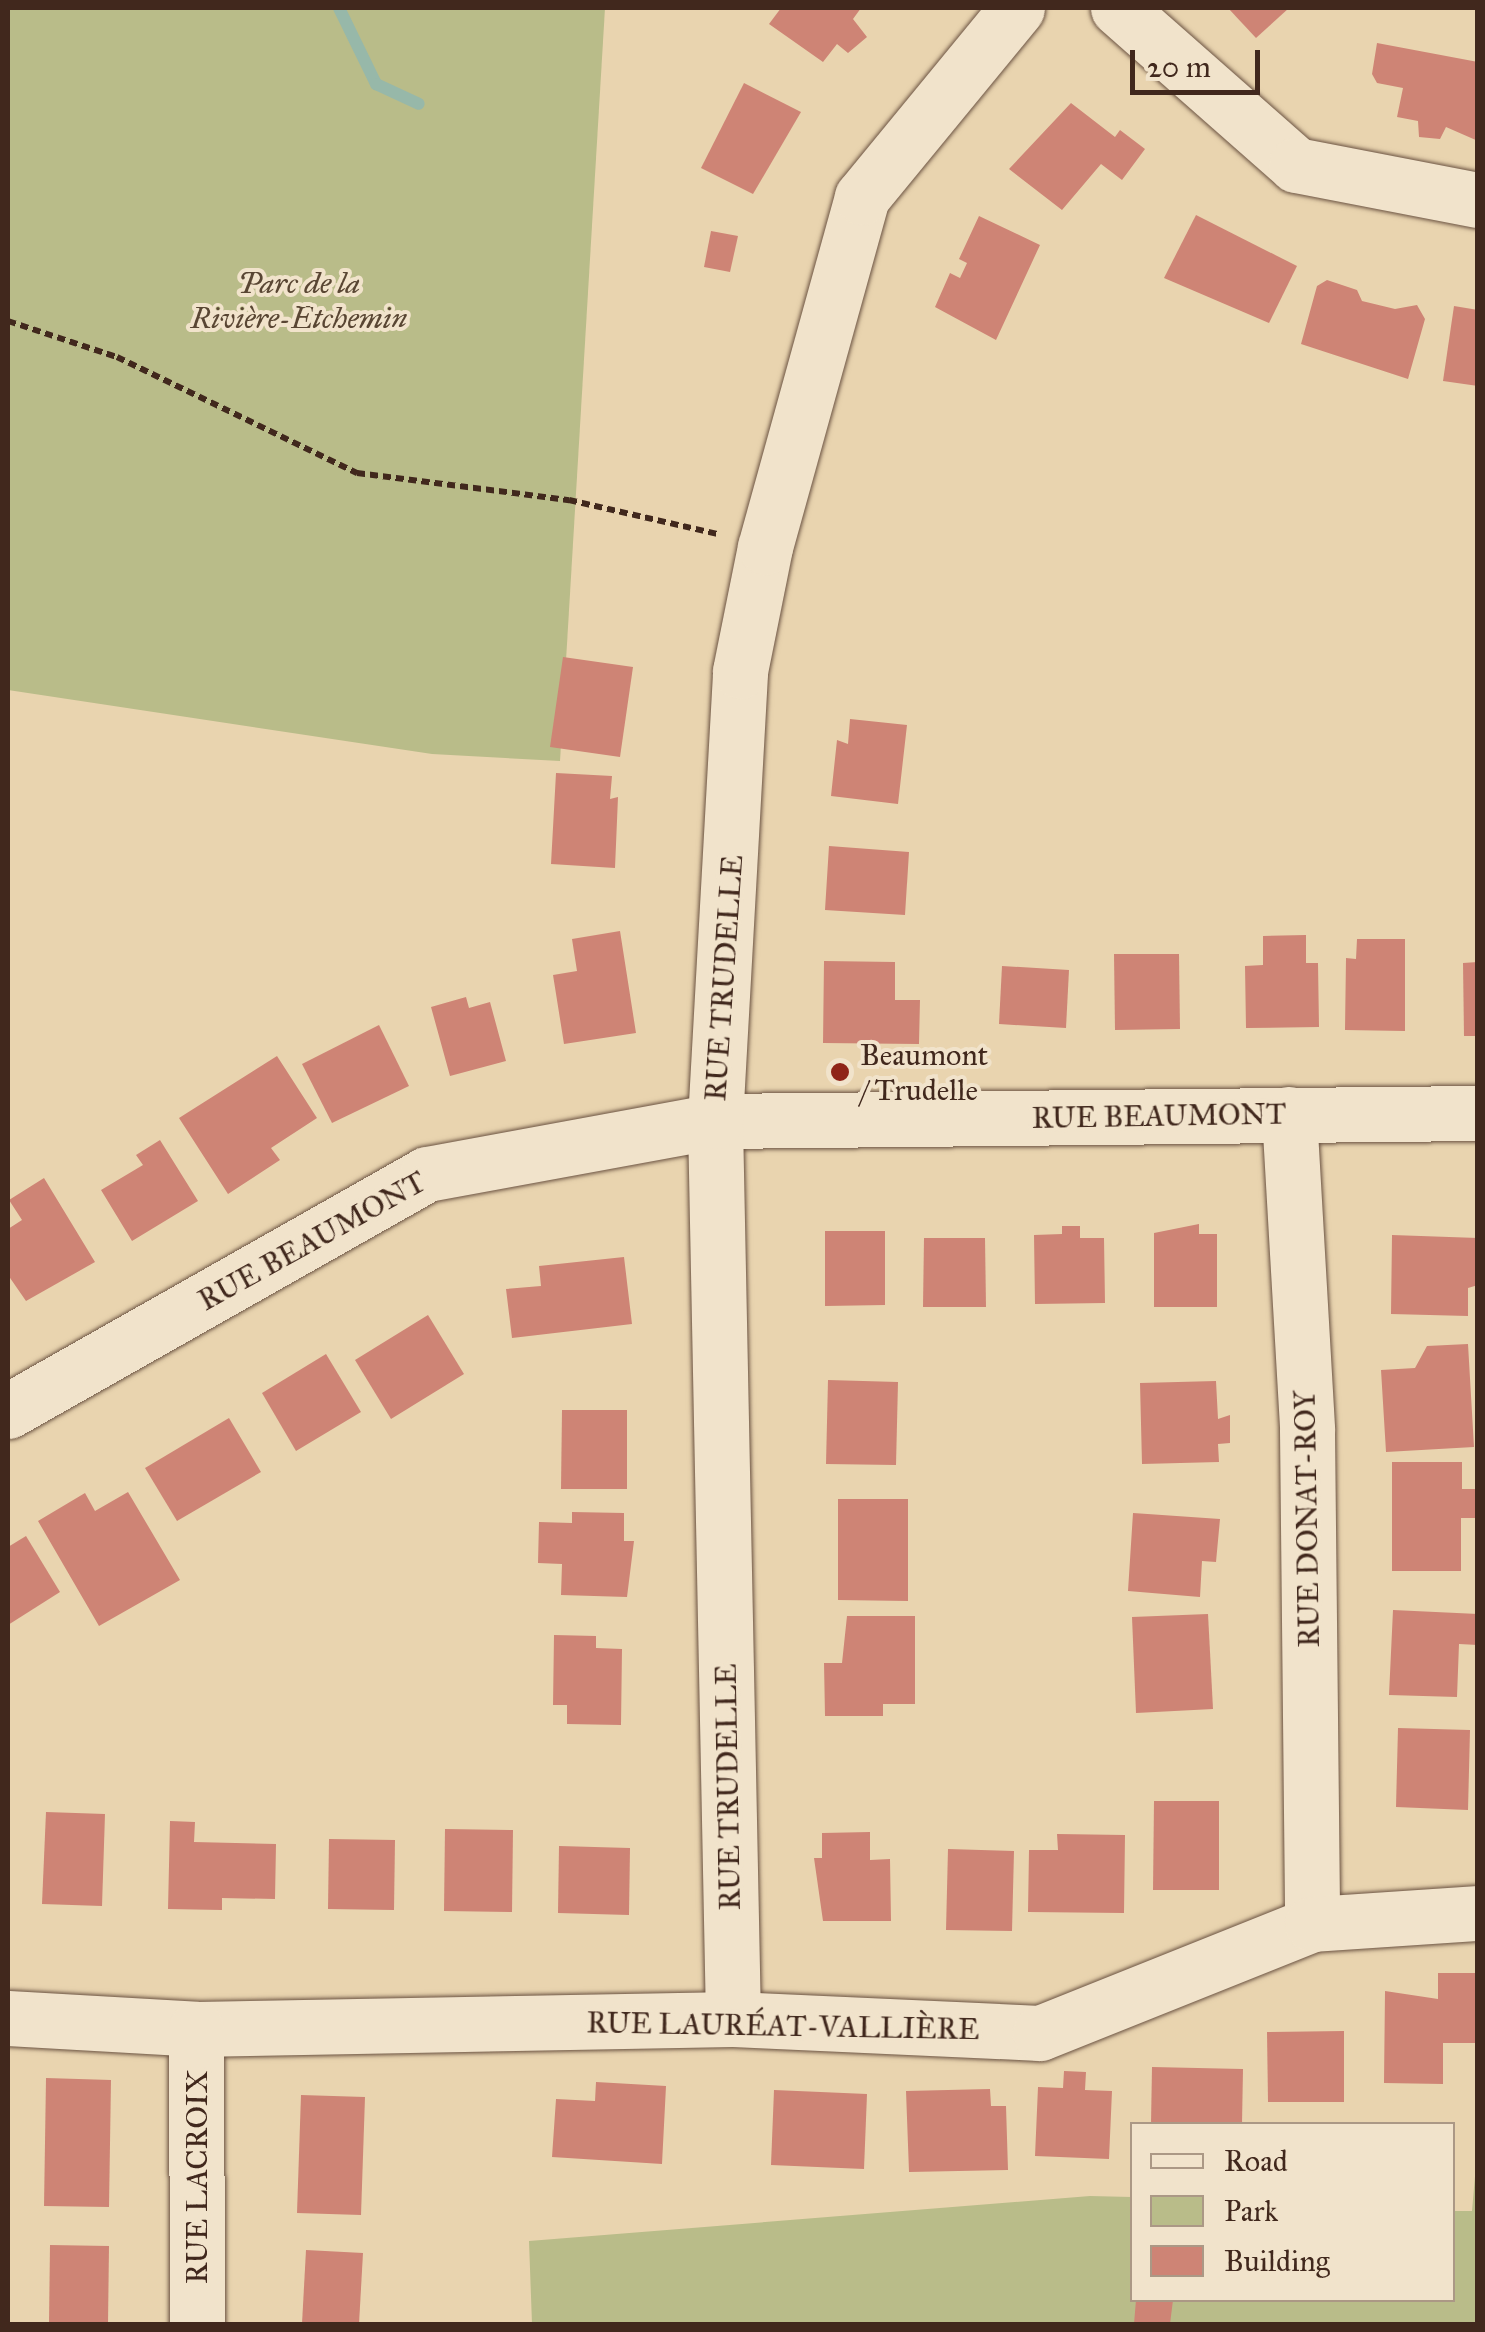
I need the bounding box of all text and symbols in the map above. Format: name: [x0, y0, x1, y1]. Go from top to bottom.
scale bar: [1135, 30, 1265, 92]
text: 20 m: [1147, 49, 1211, 85]
park label: Parc de la Rivière-Etchemin: [191, 265, 407, 336]
street label: RUE TRUDELLE: [697, 854, 751, 1102]
place label: Beaumont / Trudelle: [860, 1037, 988, 1108]
marker: Beaumont / Trudelle: [829, 1061, 851, 1083]
street label: RUE BEAUMONT: [1031, 1096, 1287, 1136]
street label: RUE BEAUMONT: [192, 1164, 432, 1318]
street label: RUE DONAT-ROY: [1287, 1390, 1327, 1648]
street label: RUE TRUDELLE: [708, 1663, 748, 1911]
street label: RUE LAURÉAT-VALLIÈRE: [586, 2005, 980, 2047]
street label: RUE LACROIX: [179, 2070, 215, 2284]
legend: [1130, 2122, 1455, 2302]
text: Road: [1224, 2143, 1288, 2179]
text: Park: [1224, 2193, 1278, 2229]
text: Building: [1224, 2243, 1330, 2279]

